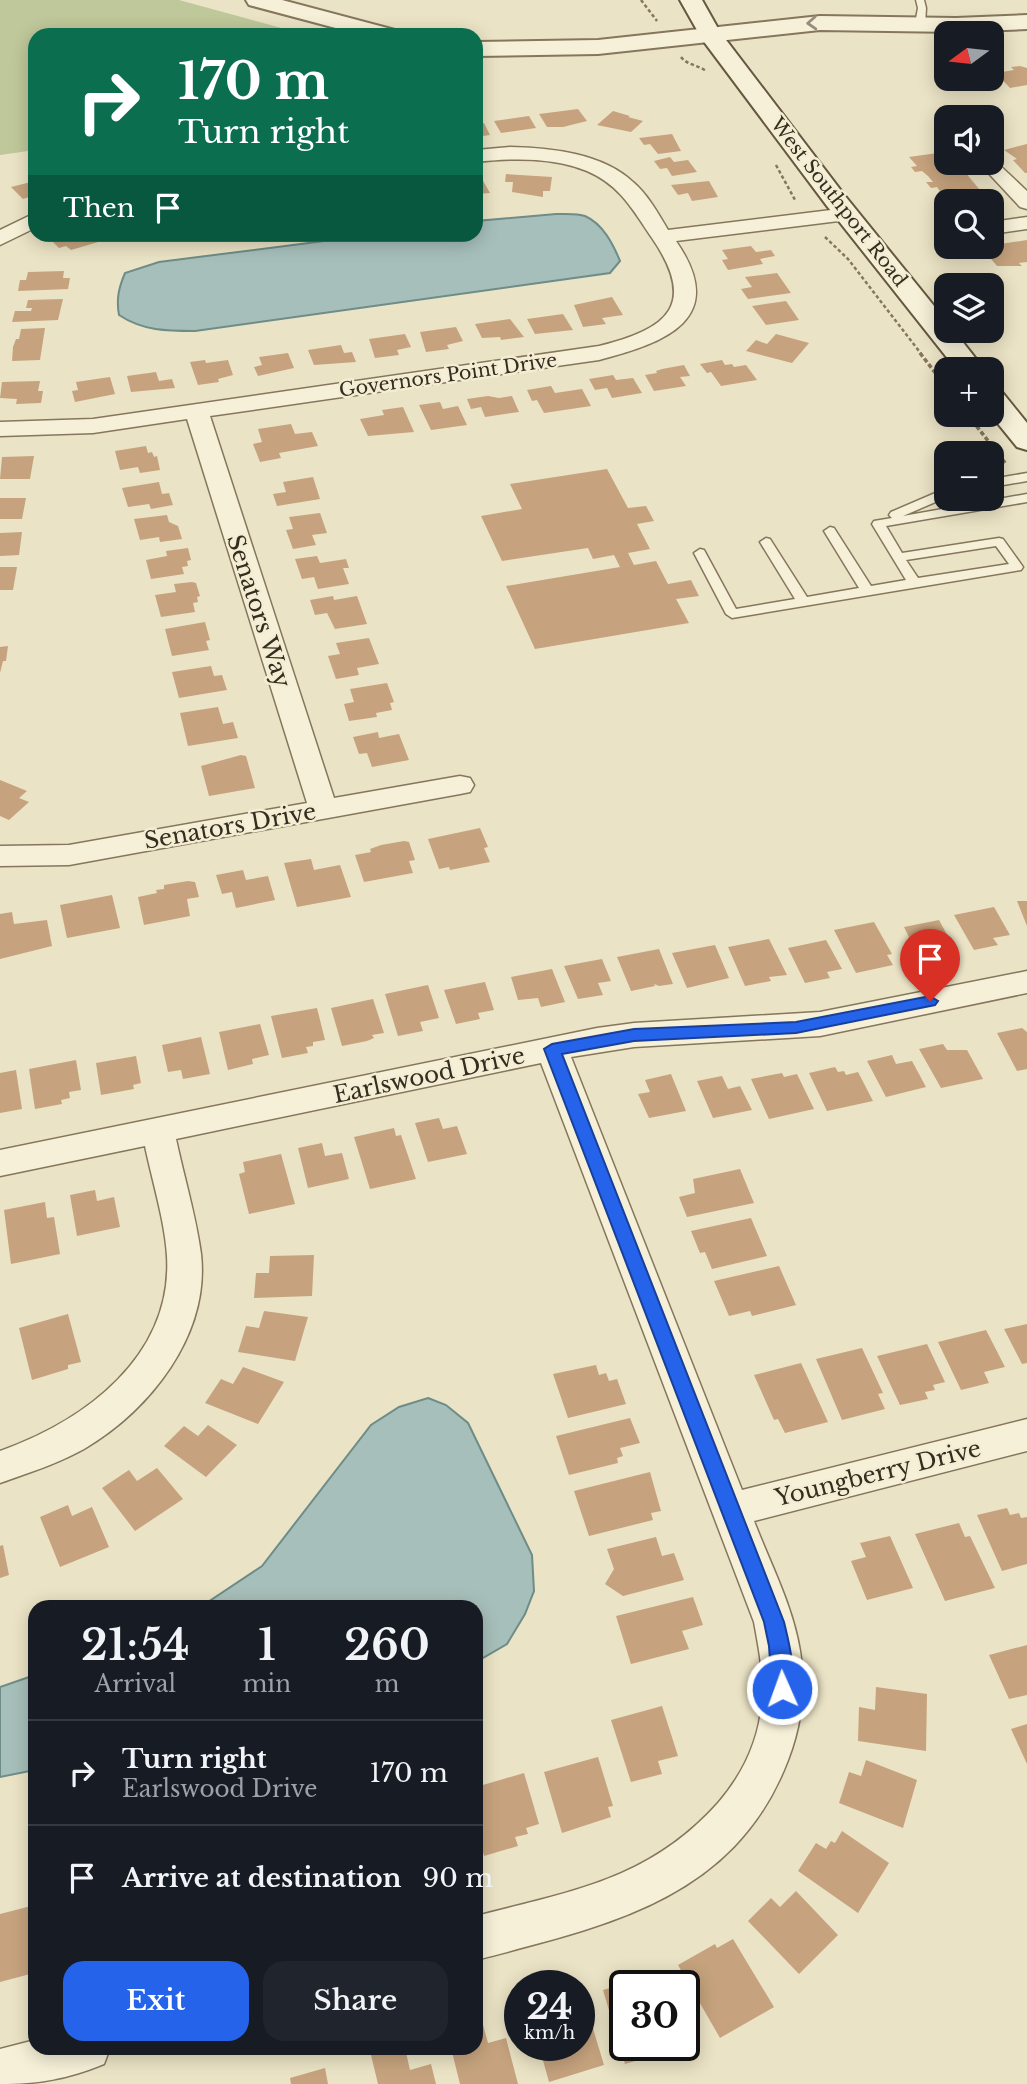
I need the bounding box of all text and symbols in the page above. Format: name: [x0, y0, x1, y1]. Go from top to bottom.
one-way arrow: [806, 16, 817, 31]
north arrow: [934, 21, 1004, 91]
map controls: [934, 21, 1004, 511]
text: 170 m: [178, 51, 329, 112]
icon: right: [63, 56, 154, 147]
button: sound: [934, 105, 1004, 175]
text: Turn right: [178, 112, 349, 152]
street label: West Southport Road: [765, 112, 912, 291]
icon: arrive: [149, 189, 187, 227]
button: search: [934, 189, 1004, 259]
text: Then: [63, 192, 135, 224]
button: layers: [934, 273, 1004, 343]
street label: Governors Point Drive: [338, 348, 558, 402]
button: +: [934, 357, 1004, 427]
button: −: [934, 441, 1004, 511]
street label: Senators Way: [221, 531, 297, 691]
street label: Senators Drive: [142, 797, 318, 855]
pin: [900, 929, 960, 1001]
icon: arrive: [911, 940, 949, 978]
street label: Earlswood Drive: [331, 1041, 527, 1109]
street label: Youngberry Drive: [771, 1434, 984, 1512]
text: 21:54: [81, 1619, 190, 1671]
text: 1: [258, 1619, 276, 1671]
text: 260: [344, 1619, 430, 1671]
position arrow: [745, 1652, 819, 1726]
text: Arrival: [95, 1670, 176, 1698]
text: min: [243, 1670, 291, 1698]
text: m: [375, 1670, 399, 1698]
text: Turn right: [122, 1743, 267, 1775]
icon: right: [63, 1754, 101, 1792]
text: 170 m: [369, 1757, 448, 1789]
text: Earlswood Drive: [122, 1775, 317, 1803]
icon: arrive: [63, 1859, 101, 1897]
text: Arrive at destination: [122, 1862, 402, 1894]
text: 90 m: [423, 1862, 493, 1894]
button: Exit: [63, 1961, 249, 2041]
button: Share: [263, 1961, 448, 2041]
speed limit sign: 30: [609, 1970, 700, 2061]
text: 24: [526, 1985, 573, 2028]
text: km/h: [524, 2022, 575, 2044]

